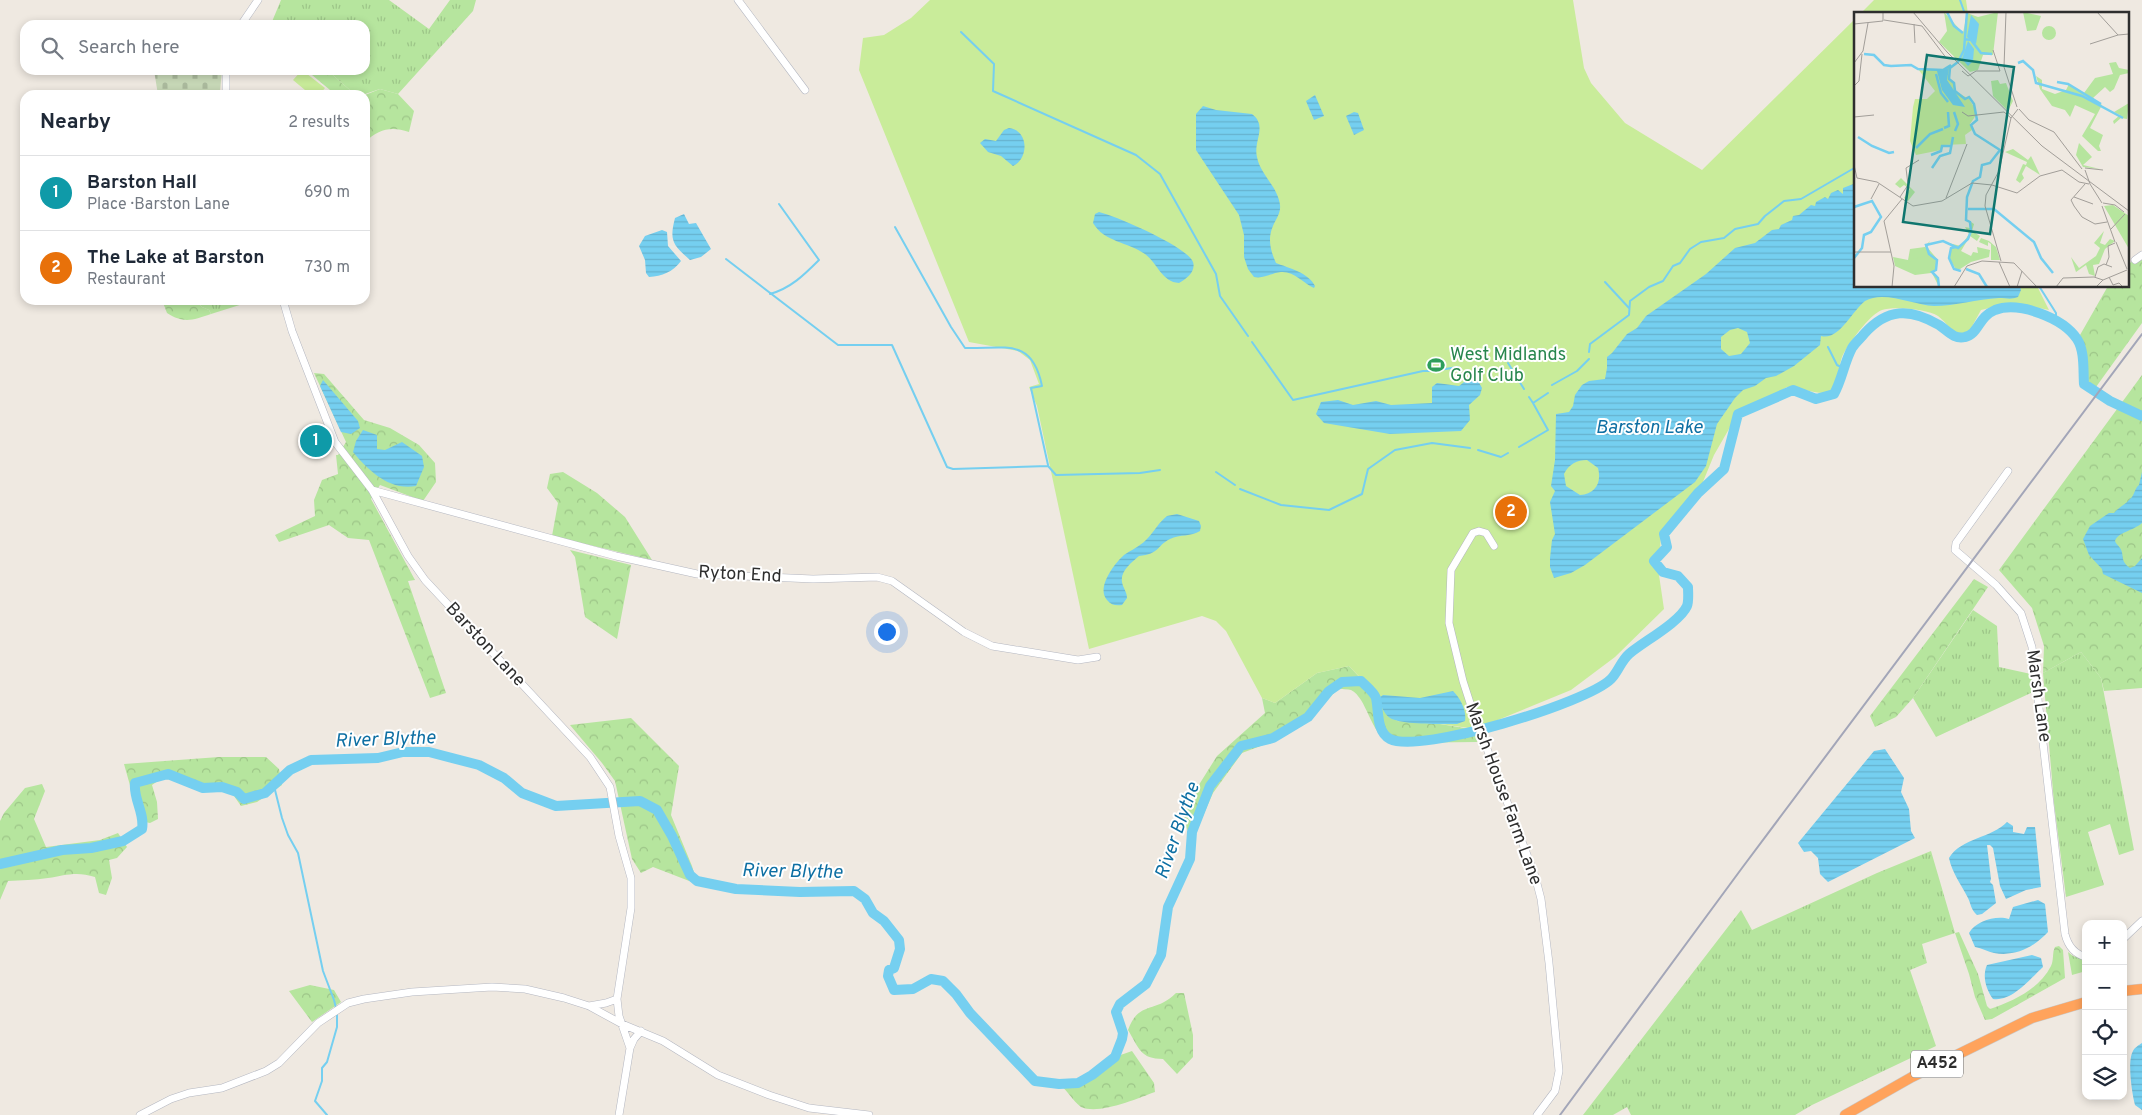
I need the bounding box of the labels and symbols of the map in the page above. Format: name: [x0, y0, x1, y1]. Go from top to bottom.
inset map: [1854, 12, 2130, 288]
place label: West Midlands Golf Club: [1450, 344, 1566, 388]
sports icon: West Midlands Golf Club: [1426, 355, 1446, 375]
water label: Barston Lake: [1595, 416, 1703, 440]
pin: 1: [300, 422, 332, 460]
pin: 2: [1495, 493, 1527, 531]
street label: Ryton End: [698, 561, 782, 589]
street label: Barston Lane: [440, 598, 530, 692]
your location: [874, 619, 900, 645]
street label: Marsh Lane: [2020, 648, 2056, 744]
street label: Marsh House Farm Lane: [1459, 699, 1547, 889]
water label: River Blythe: [334, 726, 436, 754]
water label: River Blythe: [1150, 779, 1206, 883]
water label: River Blythe: [741, 859, 843, 885]
road number: A452: [1911, 1050, 1963, 1078]

